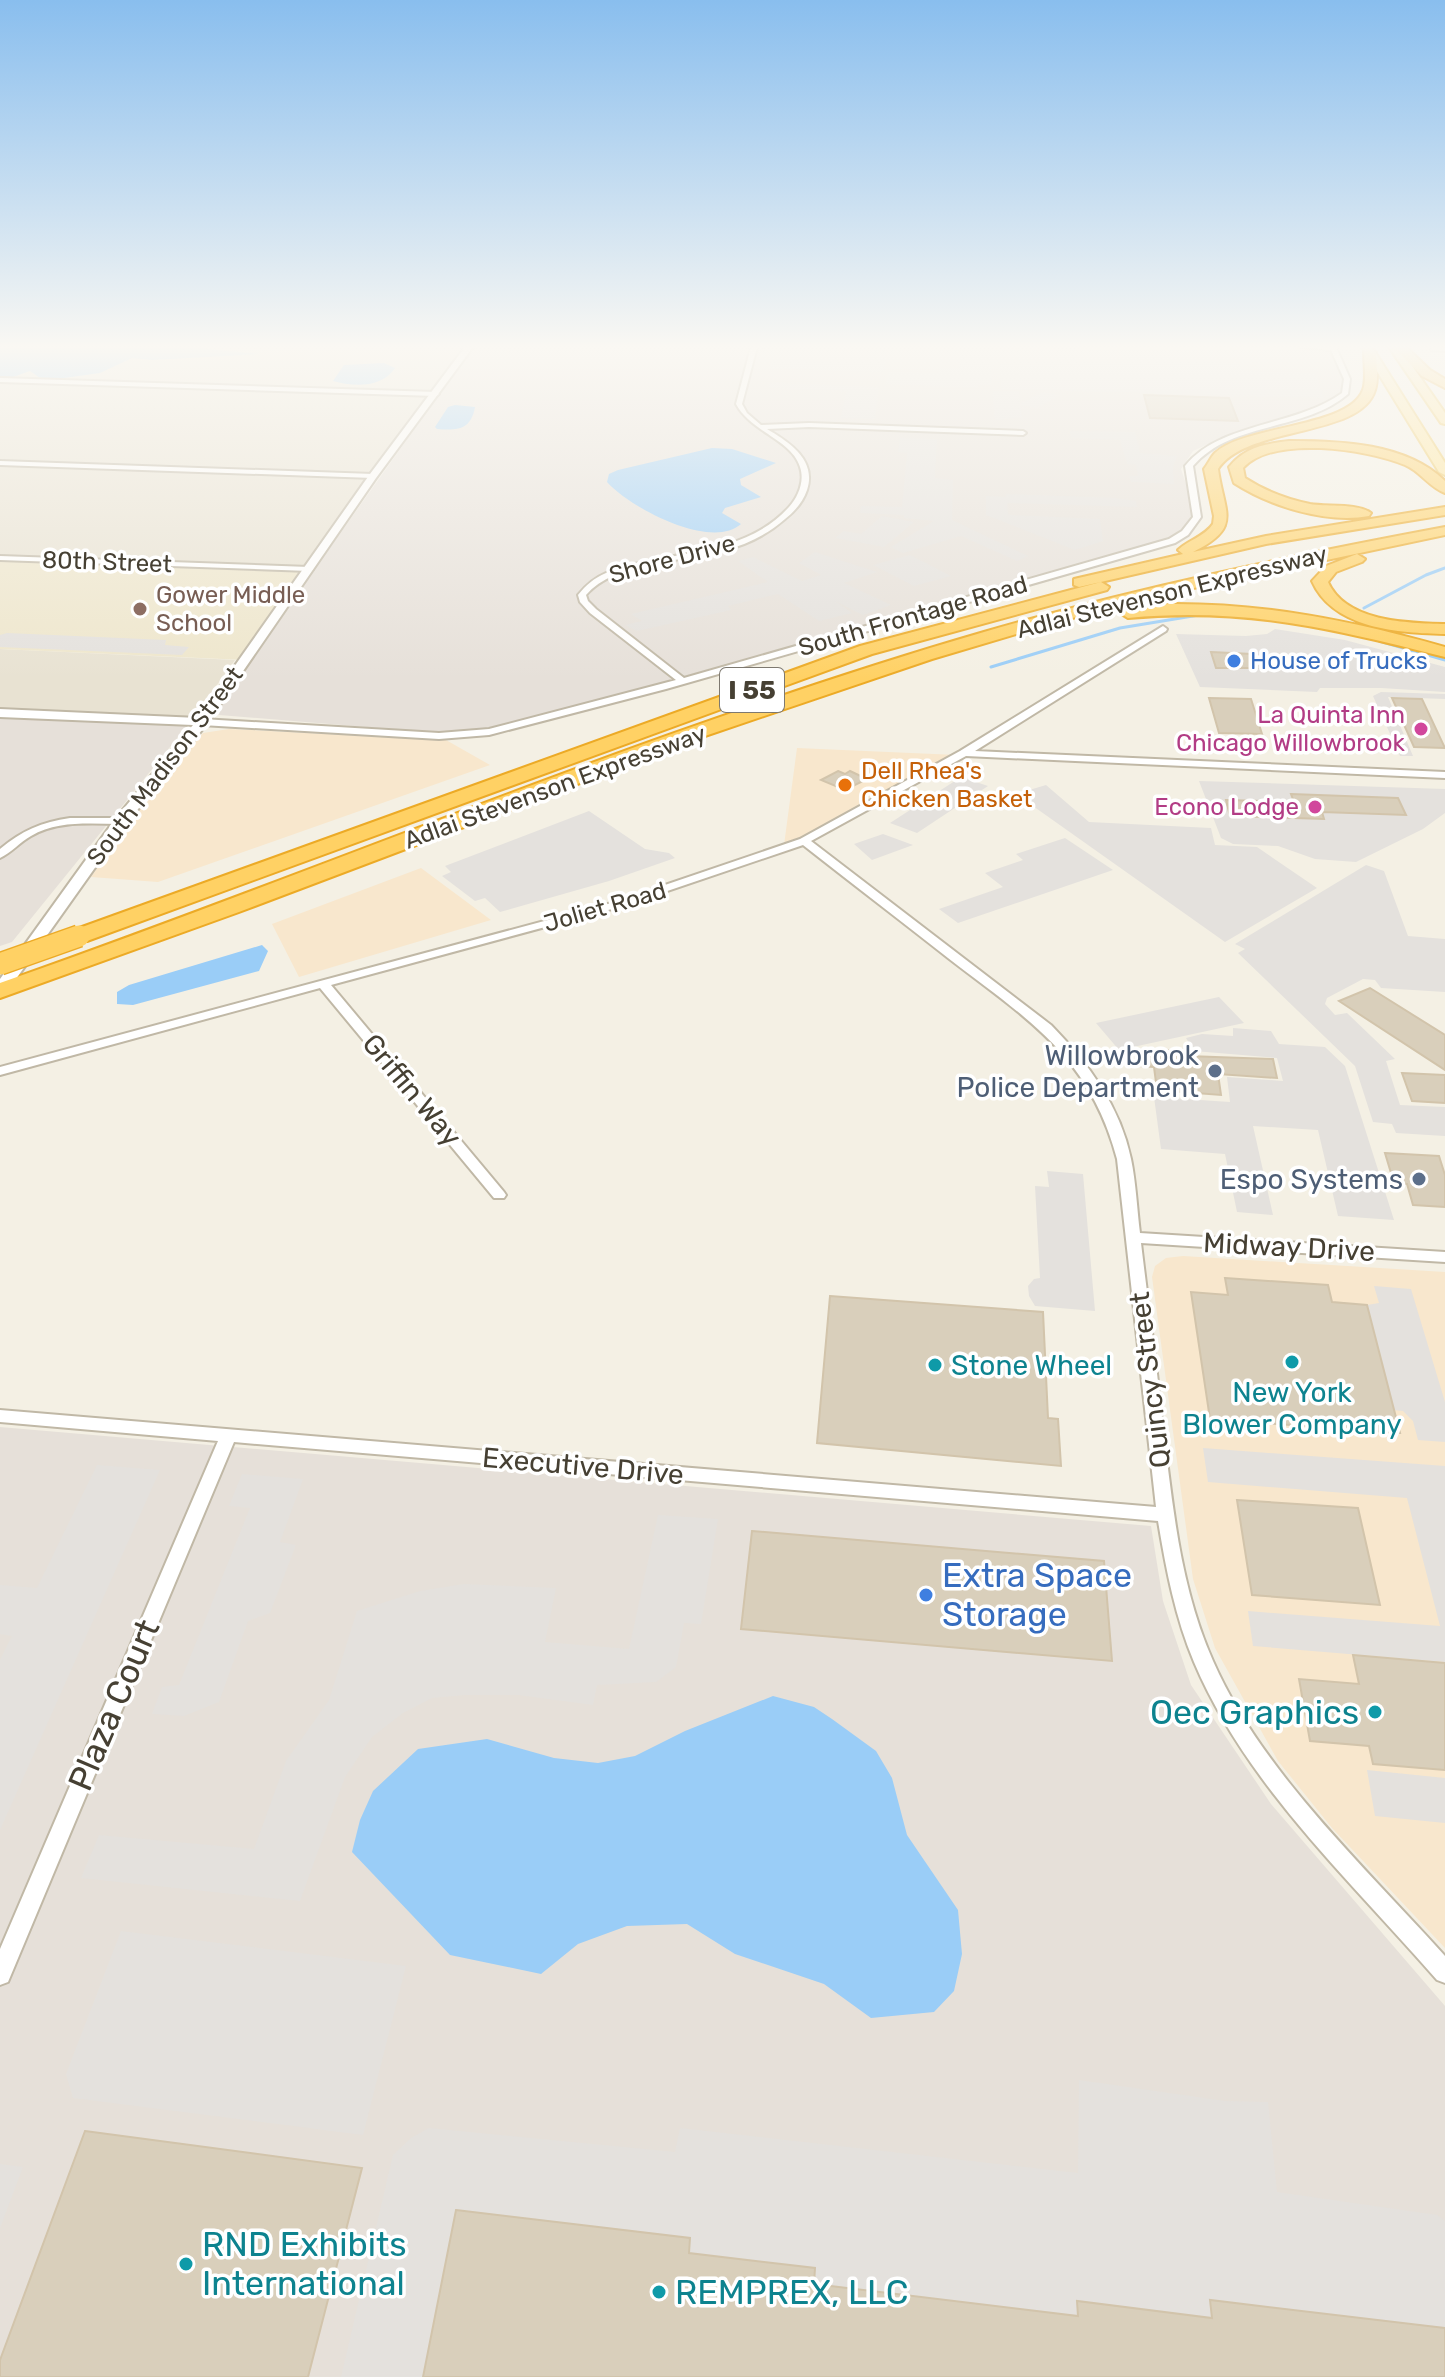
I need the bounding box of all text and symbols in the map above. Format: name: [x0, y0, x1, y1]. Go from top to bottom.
street label: Shore Drive: [606, 529, 738, 589]
street label: Adlai Stevenson Expressway: [1014, 540, 1330, 644]
street label: 80th Street: [42, 546, 172, 578]
street label: South Frontage Road: [795, 570, 1031, 662]
place label: Gower Middle School: [156, 581, 305, 637]
marker: Gower Middle School: [131, 600, 149, 618]
place label: House of Trucks: [1250, 647, 1428, 675]
marker: House of Trucks: [1225, 652, 1243, 670]
street label: South Madison Street: [81, 661, 249, 871]
road number: I 55: [720, 668, 784, 712]
place label: La Quinta Inn Chicago Willowbrook: [1176, 701, 1406, 757]
street label: Adlai Stevenson Expressway: [400, 719, 710, 855]
marker: La Quinta Inn Chicago Willowbrook: [1412, 720, 1430, 738]
place label: Dell Rhea's Chicken Basket: [861, 757, 1032, 813]
marker: Dell Rhea's Chicken Basket: [836, 776, 854, 794]
place label: Econo Lodge: [1154, 793, 1299, 821]
marker: Econo Lodge: [1306, 798, 1324, 816]
street label: Joliet Road: [541, 876, 669, 938]
street label: Griffin Way: [356, 1027, 468, 1153]
place label: Willowbrook Police Department: [957, 1039, 1200, 1104]
marker: Willowbrook Police Department: [1206, 1062, 1224, 1080]
place label: Espo Systems: [1220, 1163, 1403, 1196]
marker: Espo Systems: [1410, 1170, 1428, 1188]
street label: Midway Drive: [1202, 1226, 1376, 1268]
street label: Quincy Street: [1123, 1290, 1177, 1470]
place label: Stone Wheel: [951, 1349, 1112, 1382]
marker: New York Blower Company: [1283, 1353, 1301, 1371]
marker: Stone Wheel: [926, 1356, 944, 1374]
place label: New York Blower Company: [1182, 1376, 1402, 1441]
street label: Executive Drive: [481, 1441, 685, 1491]
place label: Extra Space Storage: [942, 1555, 1132, 1635]
marker: Extra Space Storage: [917, 1586, 935, 1604]
street label: Plaza Court: [60, 1613, 168, 1797]
place label: Oec Graphics: [1150, 1692, 1359, 1733]
marker: Oec Graphics: [1366, 1703, 1384, 1721]
place label: RND Exhibits International: [202, 2224, 407, 2304]
marker: RND Exhibits International: [177, 2255, 195, 2273]
place label: REMPREX, LLC: [675, 2272, 908, 2313]
marker: REMPREX, LLC: [650, 2283, 668, 2301]

